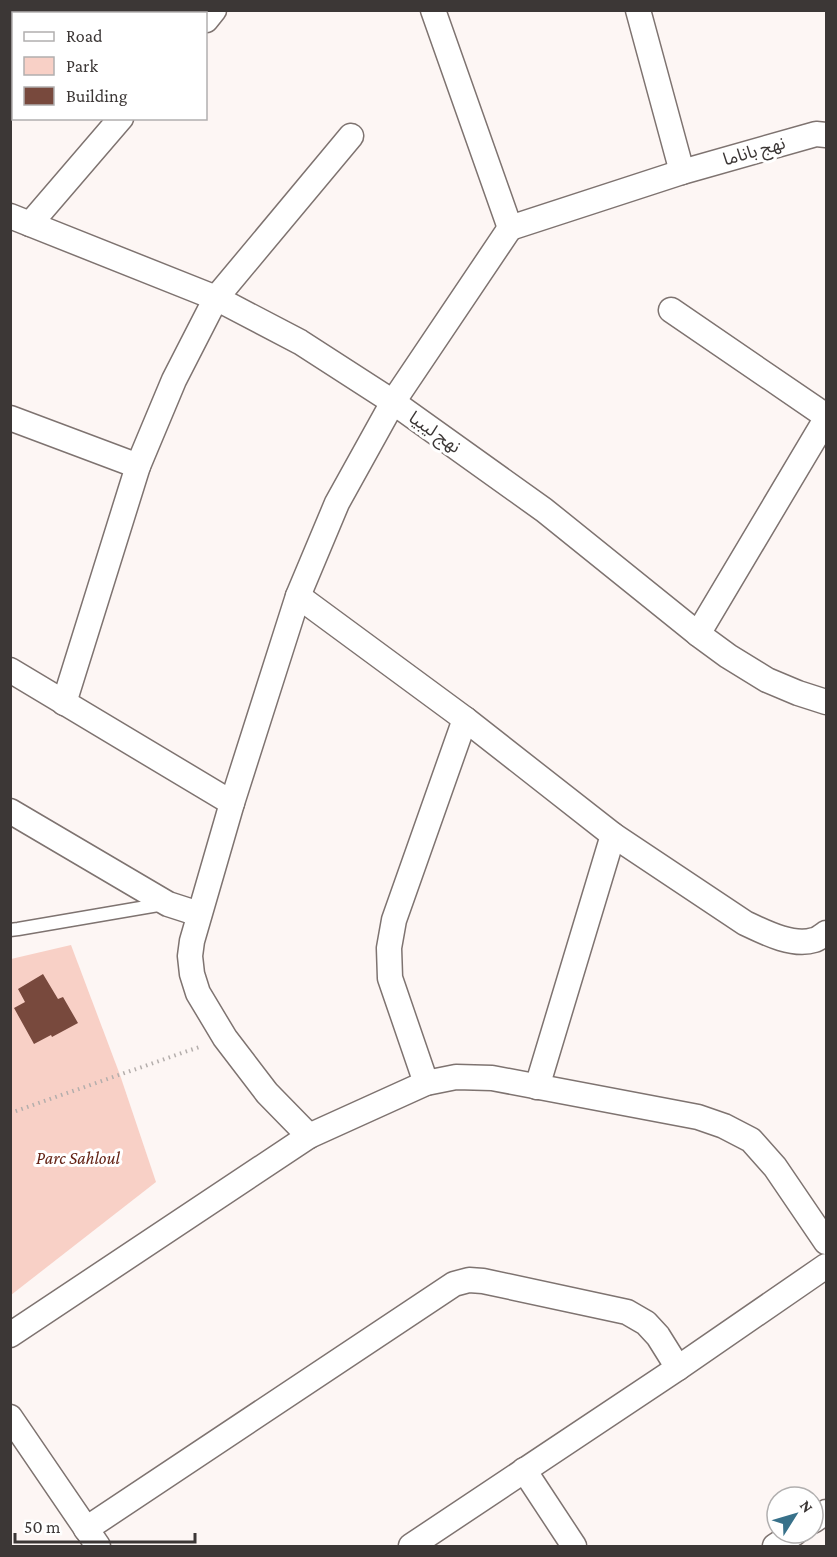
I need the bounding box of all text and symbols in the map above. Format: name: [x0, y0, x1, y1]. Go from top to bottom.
legend: [12, 12, 207, 120]
text: Road: [66, 26, 103, 46]
text: Park: [66, 56, 98, 76]
text: Building: [66, 86, 128, 106]
street label: نهج باناما: [721, 133, 788, 172]
street label: نهج ليبيا: [404, 407, 465, 459]
park label: Parc Sahloul: [36, 1148, 121, 1168]
north arrow: [765, 1485, 825, 1545]
text: N: [797, 1497, 817, 1516]
scale bar: [15, 1506, 195, 1544]
text: 50 m: [24, 1517, 61, 1537]

